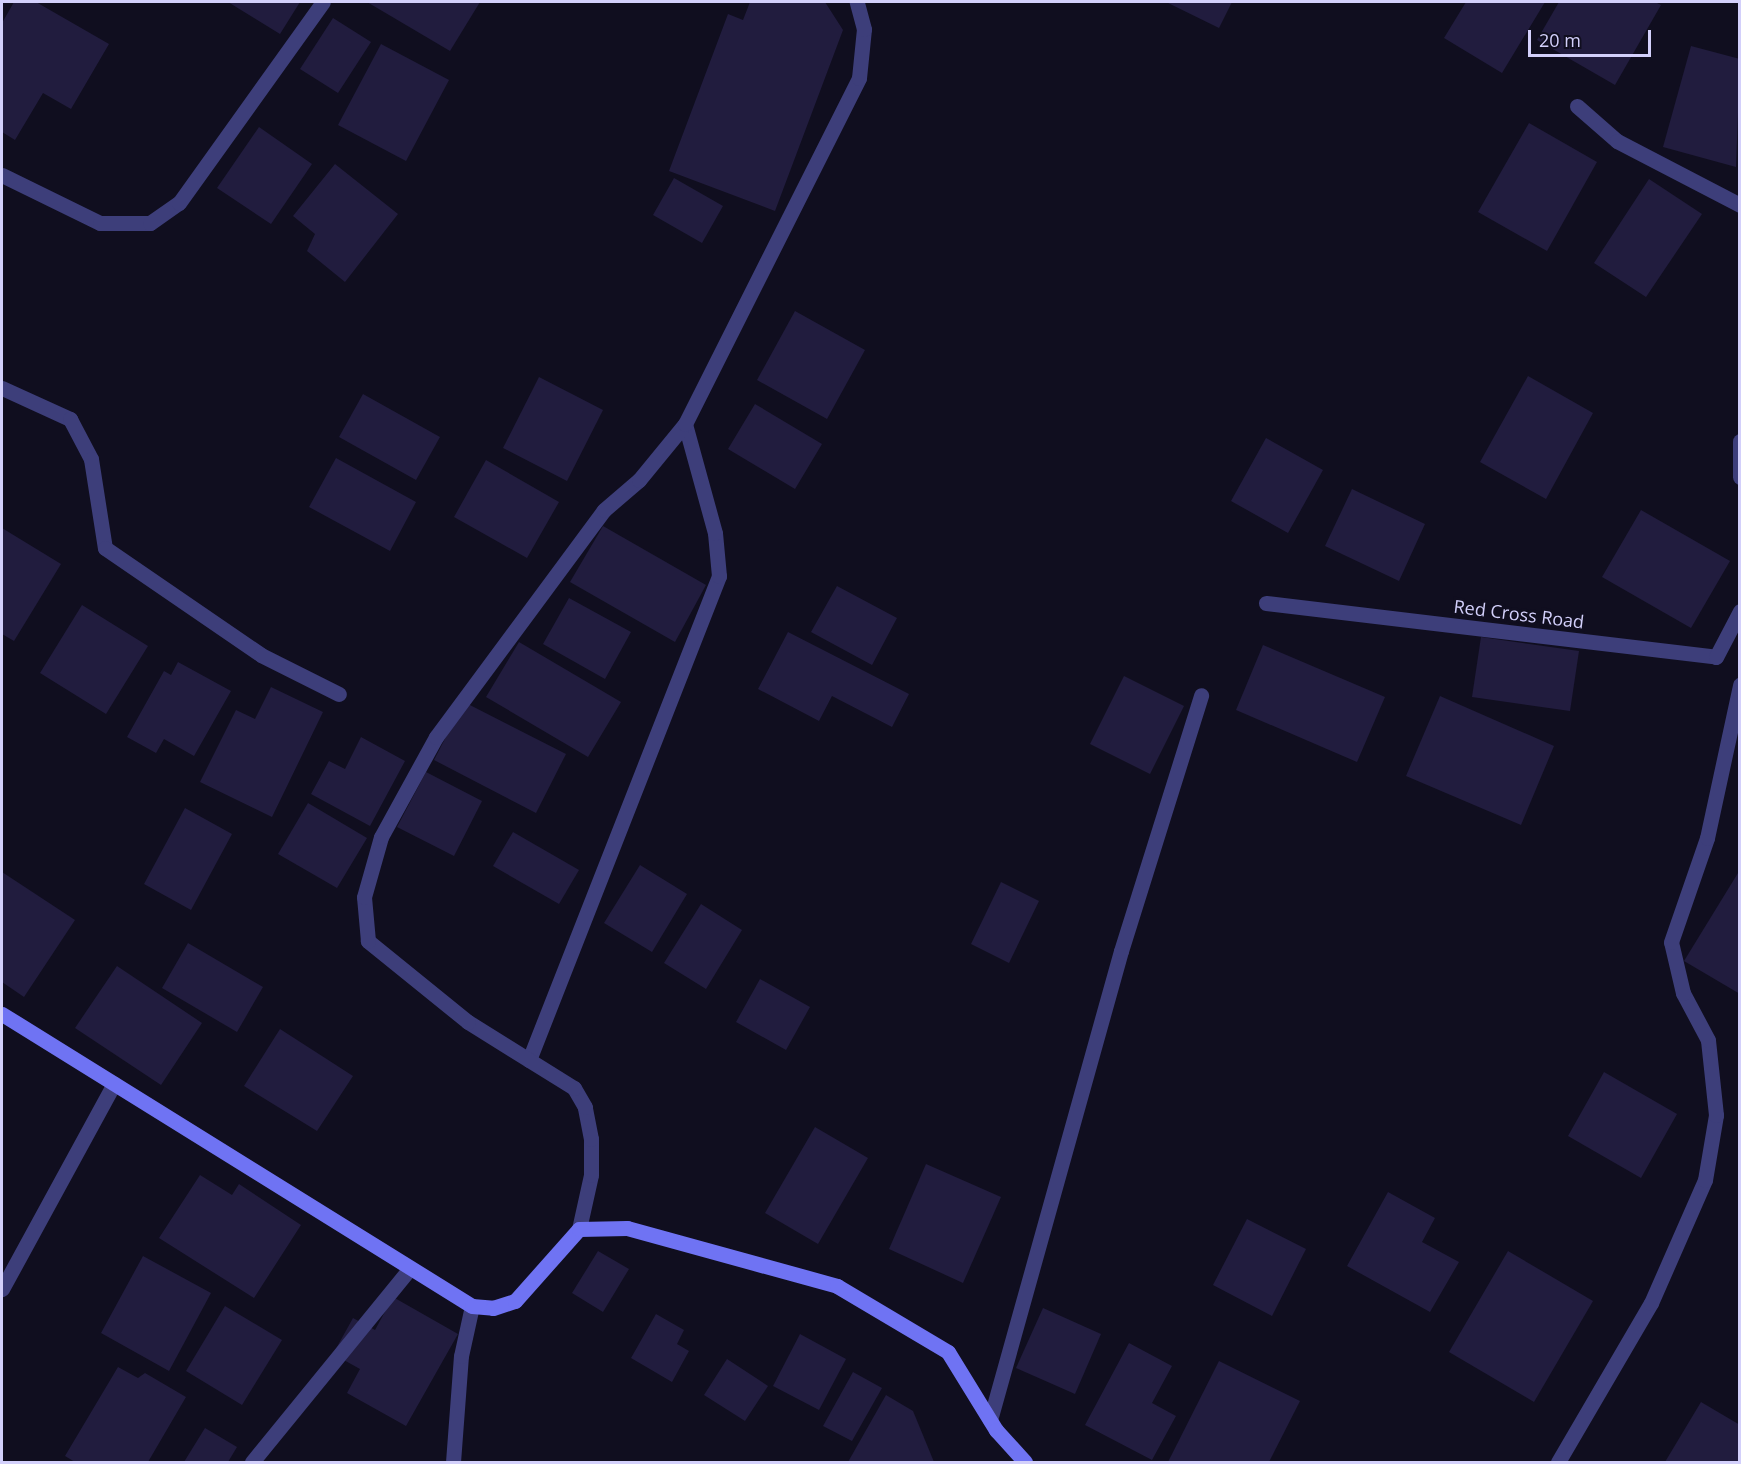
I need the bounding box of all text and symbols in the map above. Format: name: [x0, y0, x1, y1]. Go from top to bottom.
scale bar: [1531, 18, 1654, 56]
text: 20 m: [1539, 28, 1581, 52]
street label: Red Cross Road: [1453, 595, 1585, 633]

